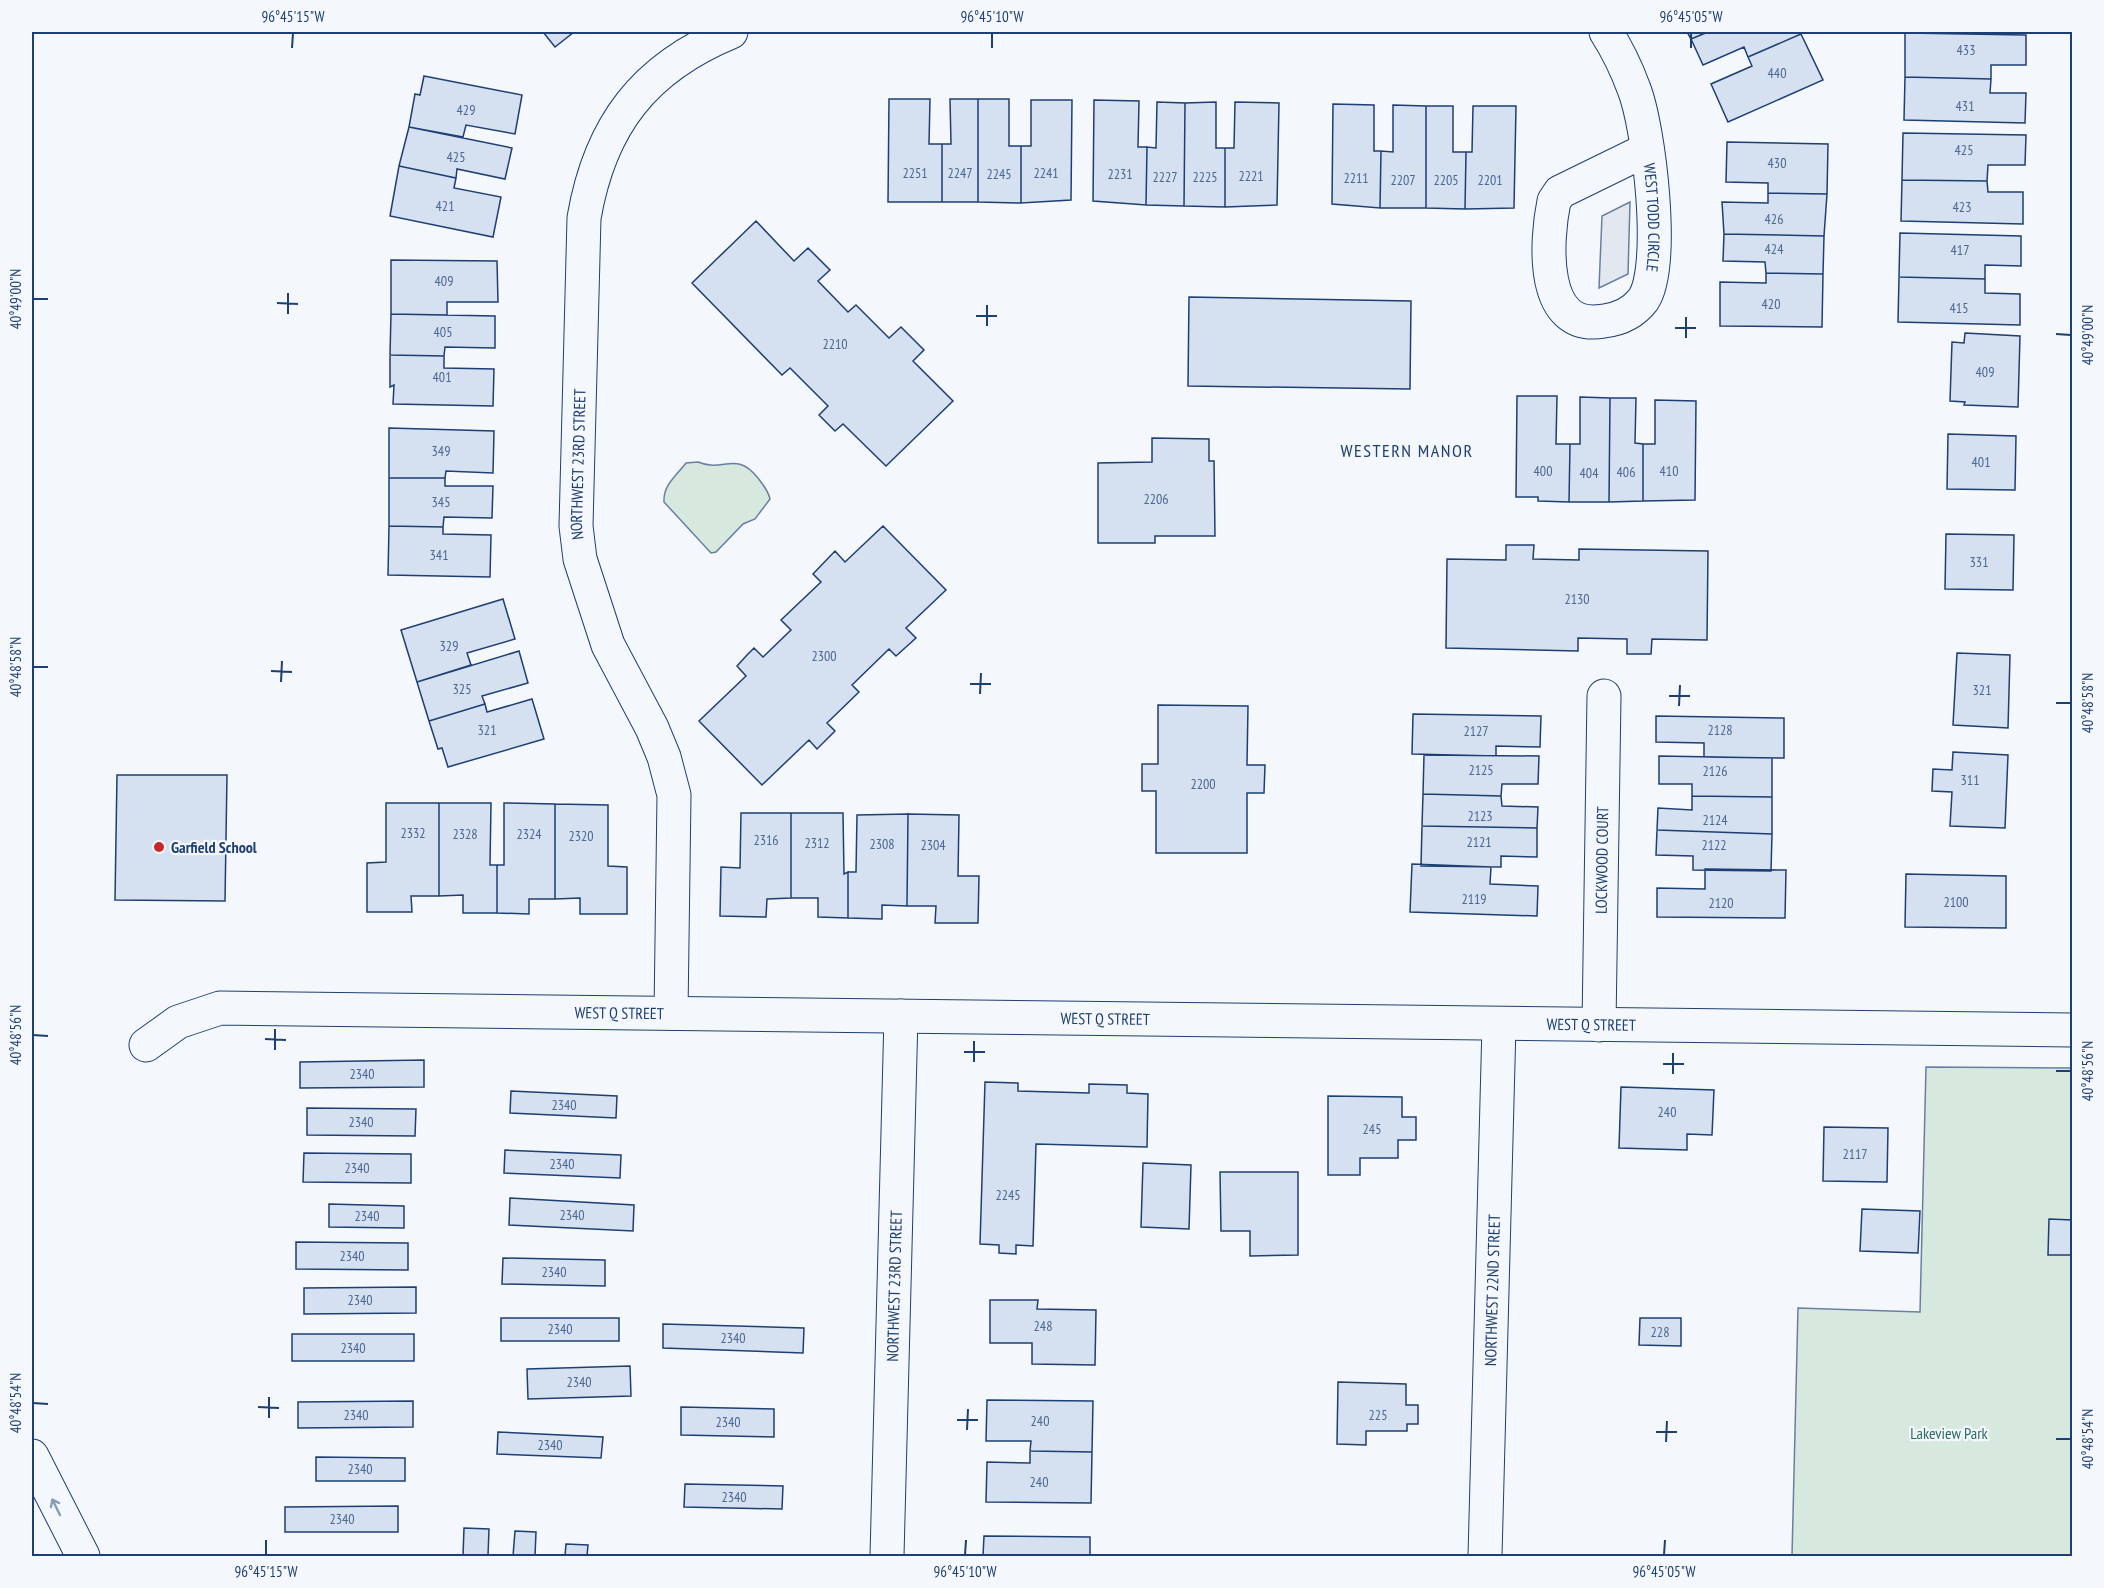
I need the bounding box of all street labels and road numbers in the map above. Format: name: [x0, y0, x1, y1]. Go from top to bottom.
street label: WEST TODD CIRCLE: [1640, 162, 1664, 273]
street label: NORTHWEST 23RD STREET: [566, 389, 590, 541]
street label: LOCKWOOD COURT: [1591, 806, 1612, 914]
street label: WEST Q STREET: [574, 1002, 664, 1023]
street label: WEST Q STREET: [1060, 1008, 1150, 1029]
street label: WEST Q STREET: [1546, 1014, 1636, 1035]
street label: NORTHWEST 23RD STREET: [882, 1210, 906, 1362]
street label: NORTHWEST 22ND STREET: [1480, 1214, 1504, 1366]

